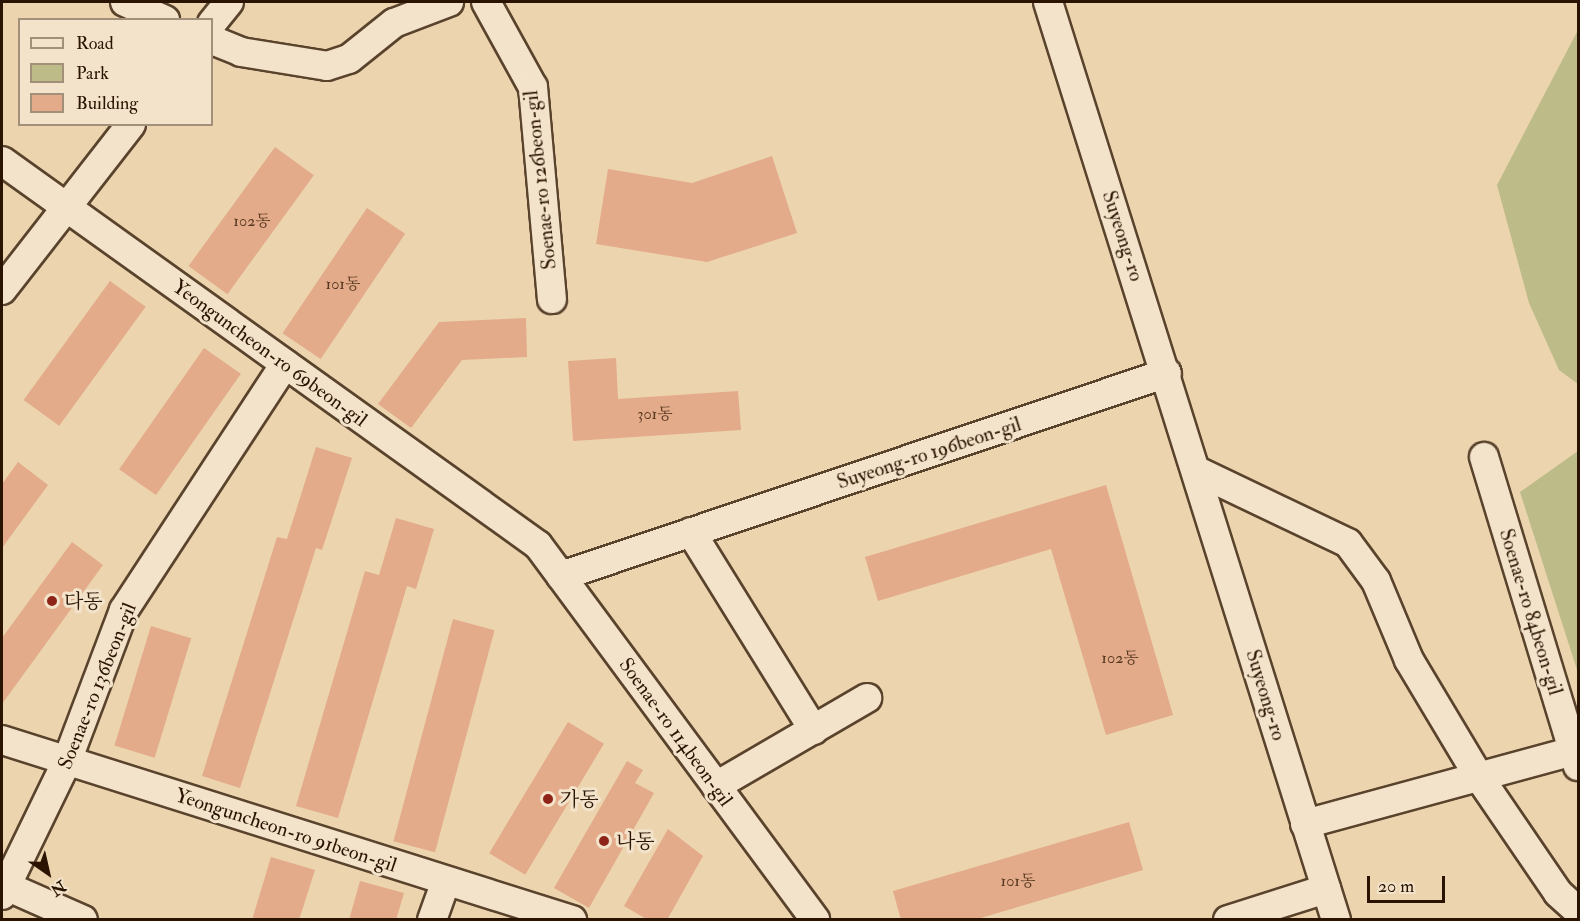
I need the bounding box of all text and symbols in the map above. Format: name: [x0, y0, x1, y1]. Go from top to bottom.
legend: [18, 18, 213, 126]
text: Road: [76, 32, 114, 55]
text: Park: [76, 62, 109, 85]
street label: Soenae-ro 126beon-gil: [519, 89, 561, 271]
text: Building: [76, 92, 138, 115]
street label: Suyeong-ro: [1097, 188, 1149, 284]
house number: 102동: [233, 211, 271, 231]
street label: Yeonguncheon-ro 69beon-gil: [168, 274, 372, 432]
house number: 101동: [326, 274, 360, 294]
house number: 301동: [637, 404, 673, 424]
street label: Suyeong-ro 196beon-gil: [834, 412, 1024, 494]
street label: Soenae-ro 84beon-gil: [1494, 526, 1568, 698]
place label: 다동: [64, 589, 103, 613]
marker: 다동: [45, 594, 59, 608]
street label: Soenae-ro 136beon-gil: [53, 599, 141, 773]
street label: Suyeong-ro: [1241, 647, 1291, 743]
house number: 102동: [1101, 648, 1139, 668]
street label: Soenae-ro 114beon-gil: [614, 653, 738, 811]
street label: Yeonguncheon-ro 91beon-gil: [172, 783, 400, 877]
place label: 가동: [560, 787, 599, 811]
marker: 가동: [541, 792, 555, 806]
place label: 나동: [616, 829, 655, 853]
marker: 나동: [597, 834, 611, 848]
north arrow: [18, 843, 78, 903]
scale bar: [1370, 864, 1448, 902]
house number: 101동: [1001, 871, 1035, 891]
text: 20 m: [1378, 875, 1414, 898]
text: N: [47, 876, 70, 900]

